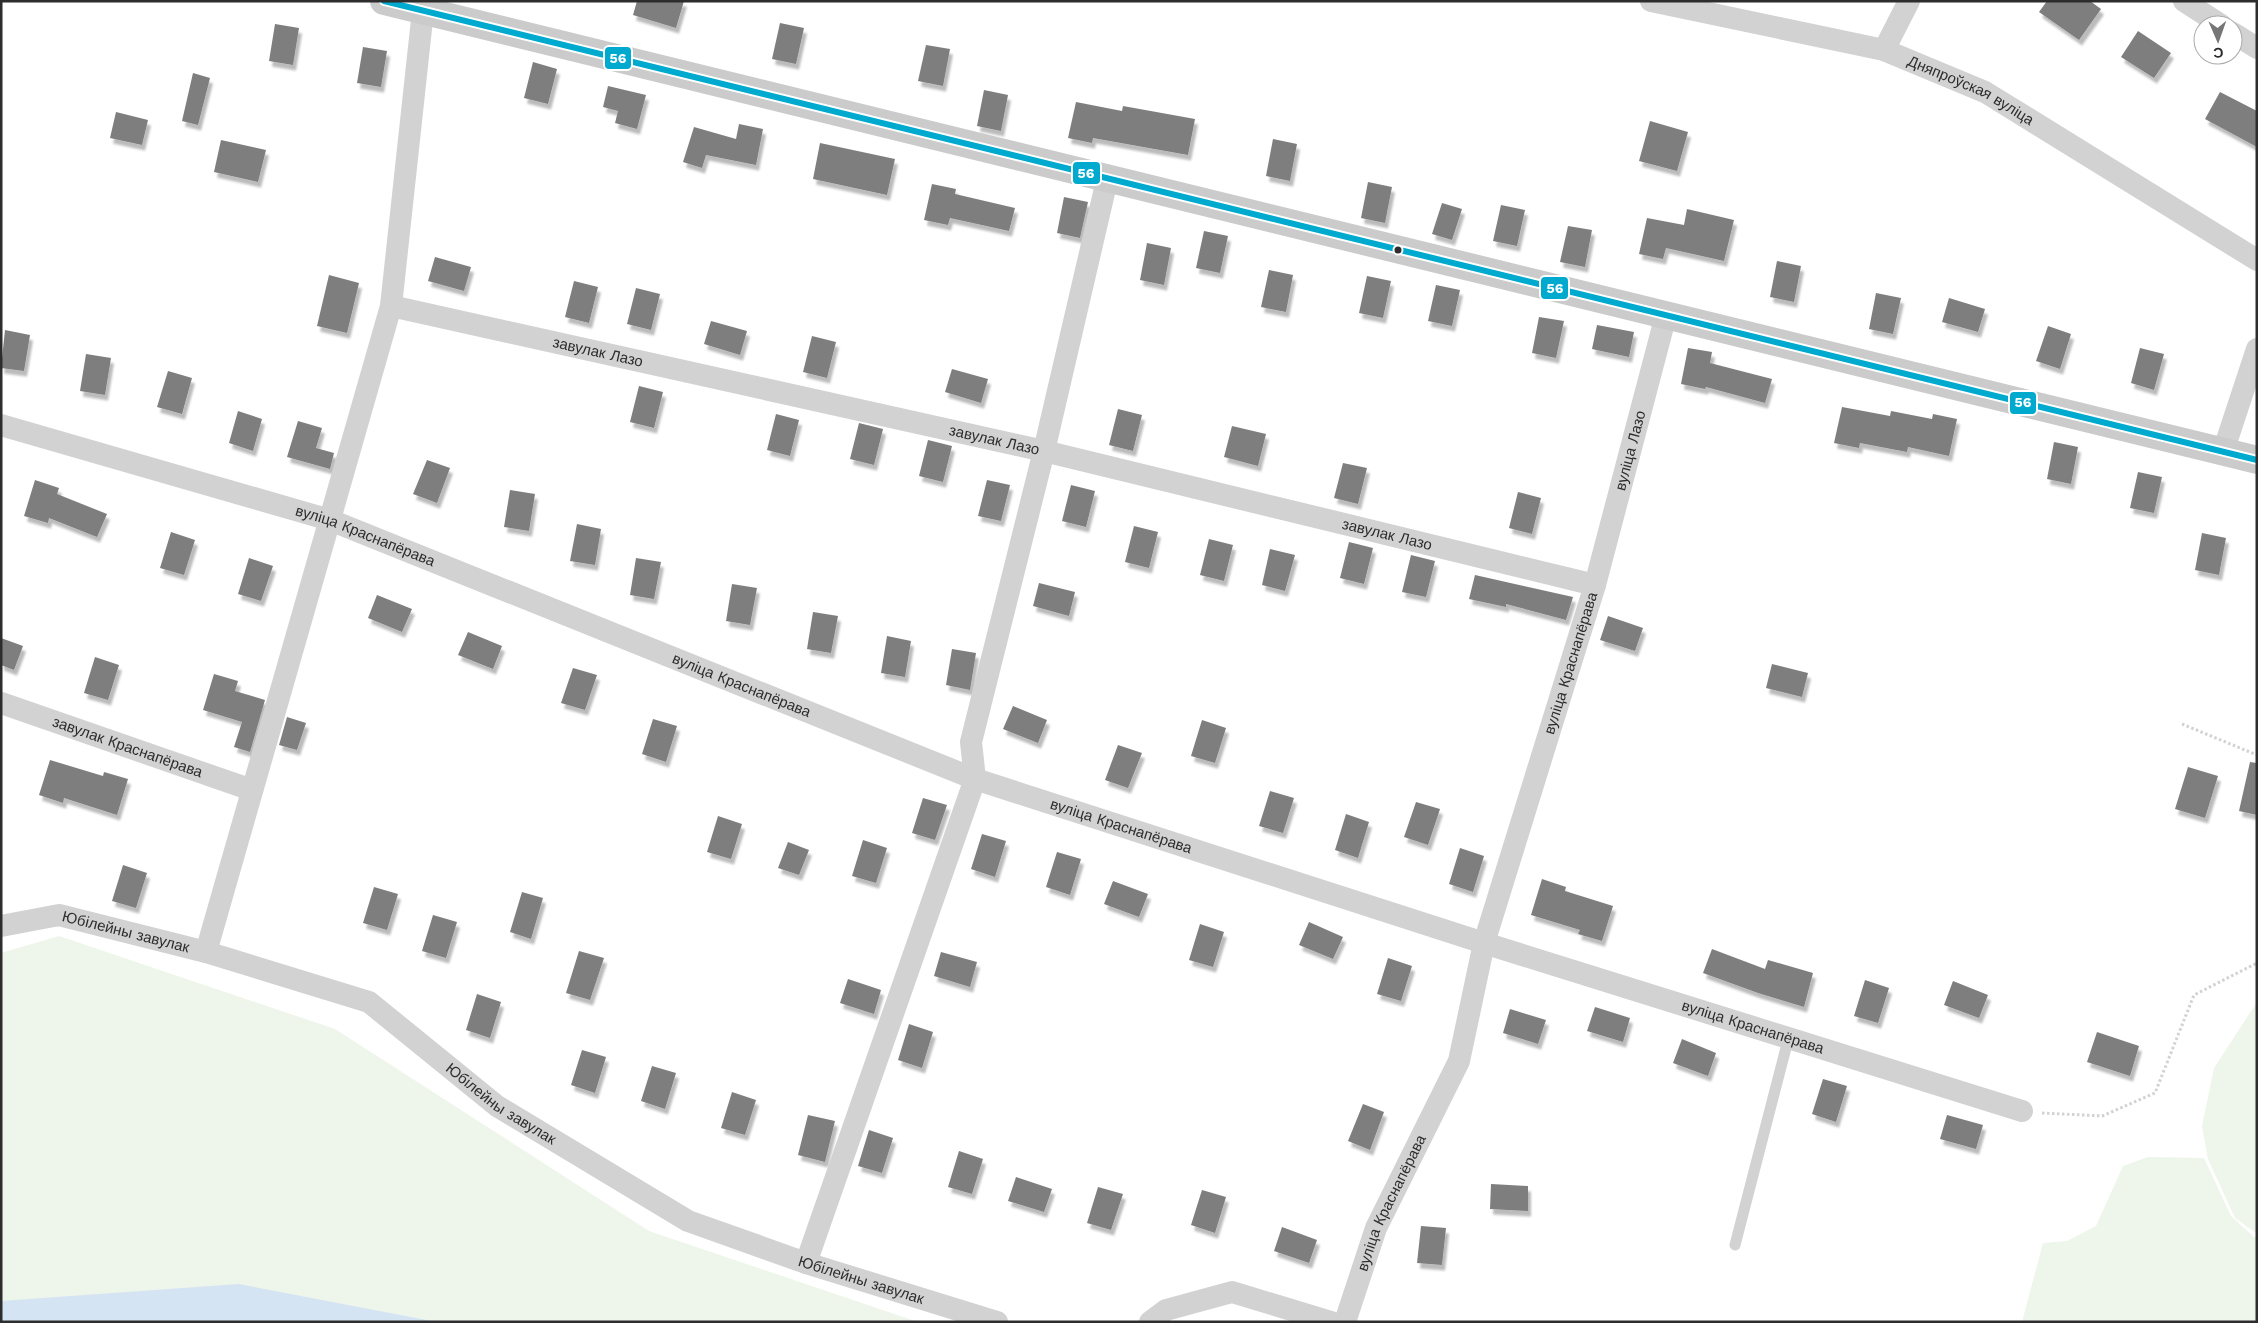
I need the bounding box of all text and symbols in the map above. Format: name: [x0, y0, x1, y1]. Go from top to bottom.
north arrow: [2193, 15, 2243, 65]
text: С: [2213, 45, 2224, 61]
line badge: 56: [604, 46, 632, 70]
text: 56: [610, 50, 627, 66]
street label: Дняпроўская вуліца: [1905, 52, 2038, 129]
line badge: 56: [1072, 161, 1101, 185]
text: 56: [1078, 165, 1095, 181]
unlabelled marker: [1393, 245, 1403, 255]
line badge: 56: [1540, 276, 1569, 300]
text: 56: [1547, 280, 1564, 296]
street label: завулак Лазо: [551, 333, 645, 371]
line badge: 56: [2009, 391, 2037, 415]
text: 56: [2015, 394, 2032, 410]
street label: вуліца Лазо: [1611, 408, 1650, 492]
street label: завулак Лазо: [947, 421, 1041, 459]
street label: вуліца Краснапёрава: [294, 502, 438, 571]
street label: завулак Лазо: [1340, 515, 1434, 554]
street label: вуліца Краснапёрава: [1540, 589, 1601, 737]
street label: вуліца Краснапёрава: [670, 649, 814, 721]
street label: завулак Краснапёрава: [50, 713, 206, 781]
street label: вуліца Краснапёрава: [1048, 795, 1195, 858]
street label: Юбілейны завулак: [60, 907, 192, 957]
street label: вуліца Краснапёрава: [1680, 996, 1827, 1058]
street label: Юбілейны завулак: [442, 1059, 560, 1149]
street label: вуліца Краснапёрава: [1353, 1131, 1430, 1273]
street label: Юбілейны завулак: [796, 1252, 927, 1308]

